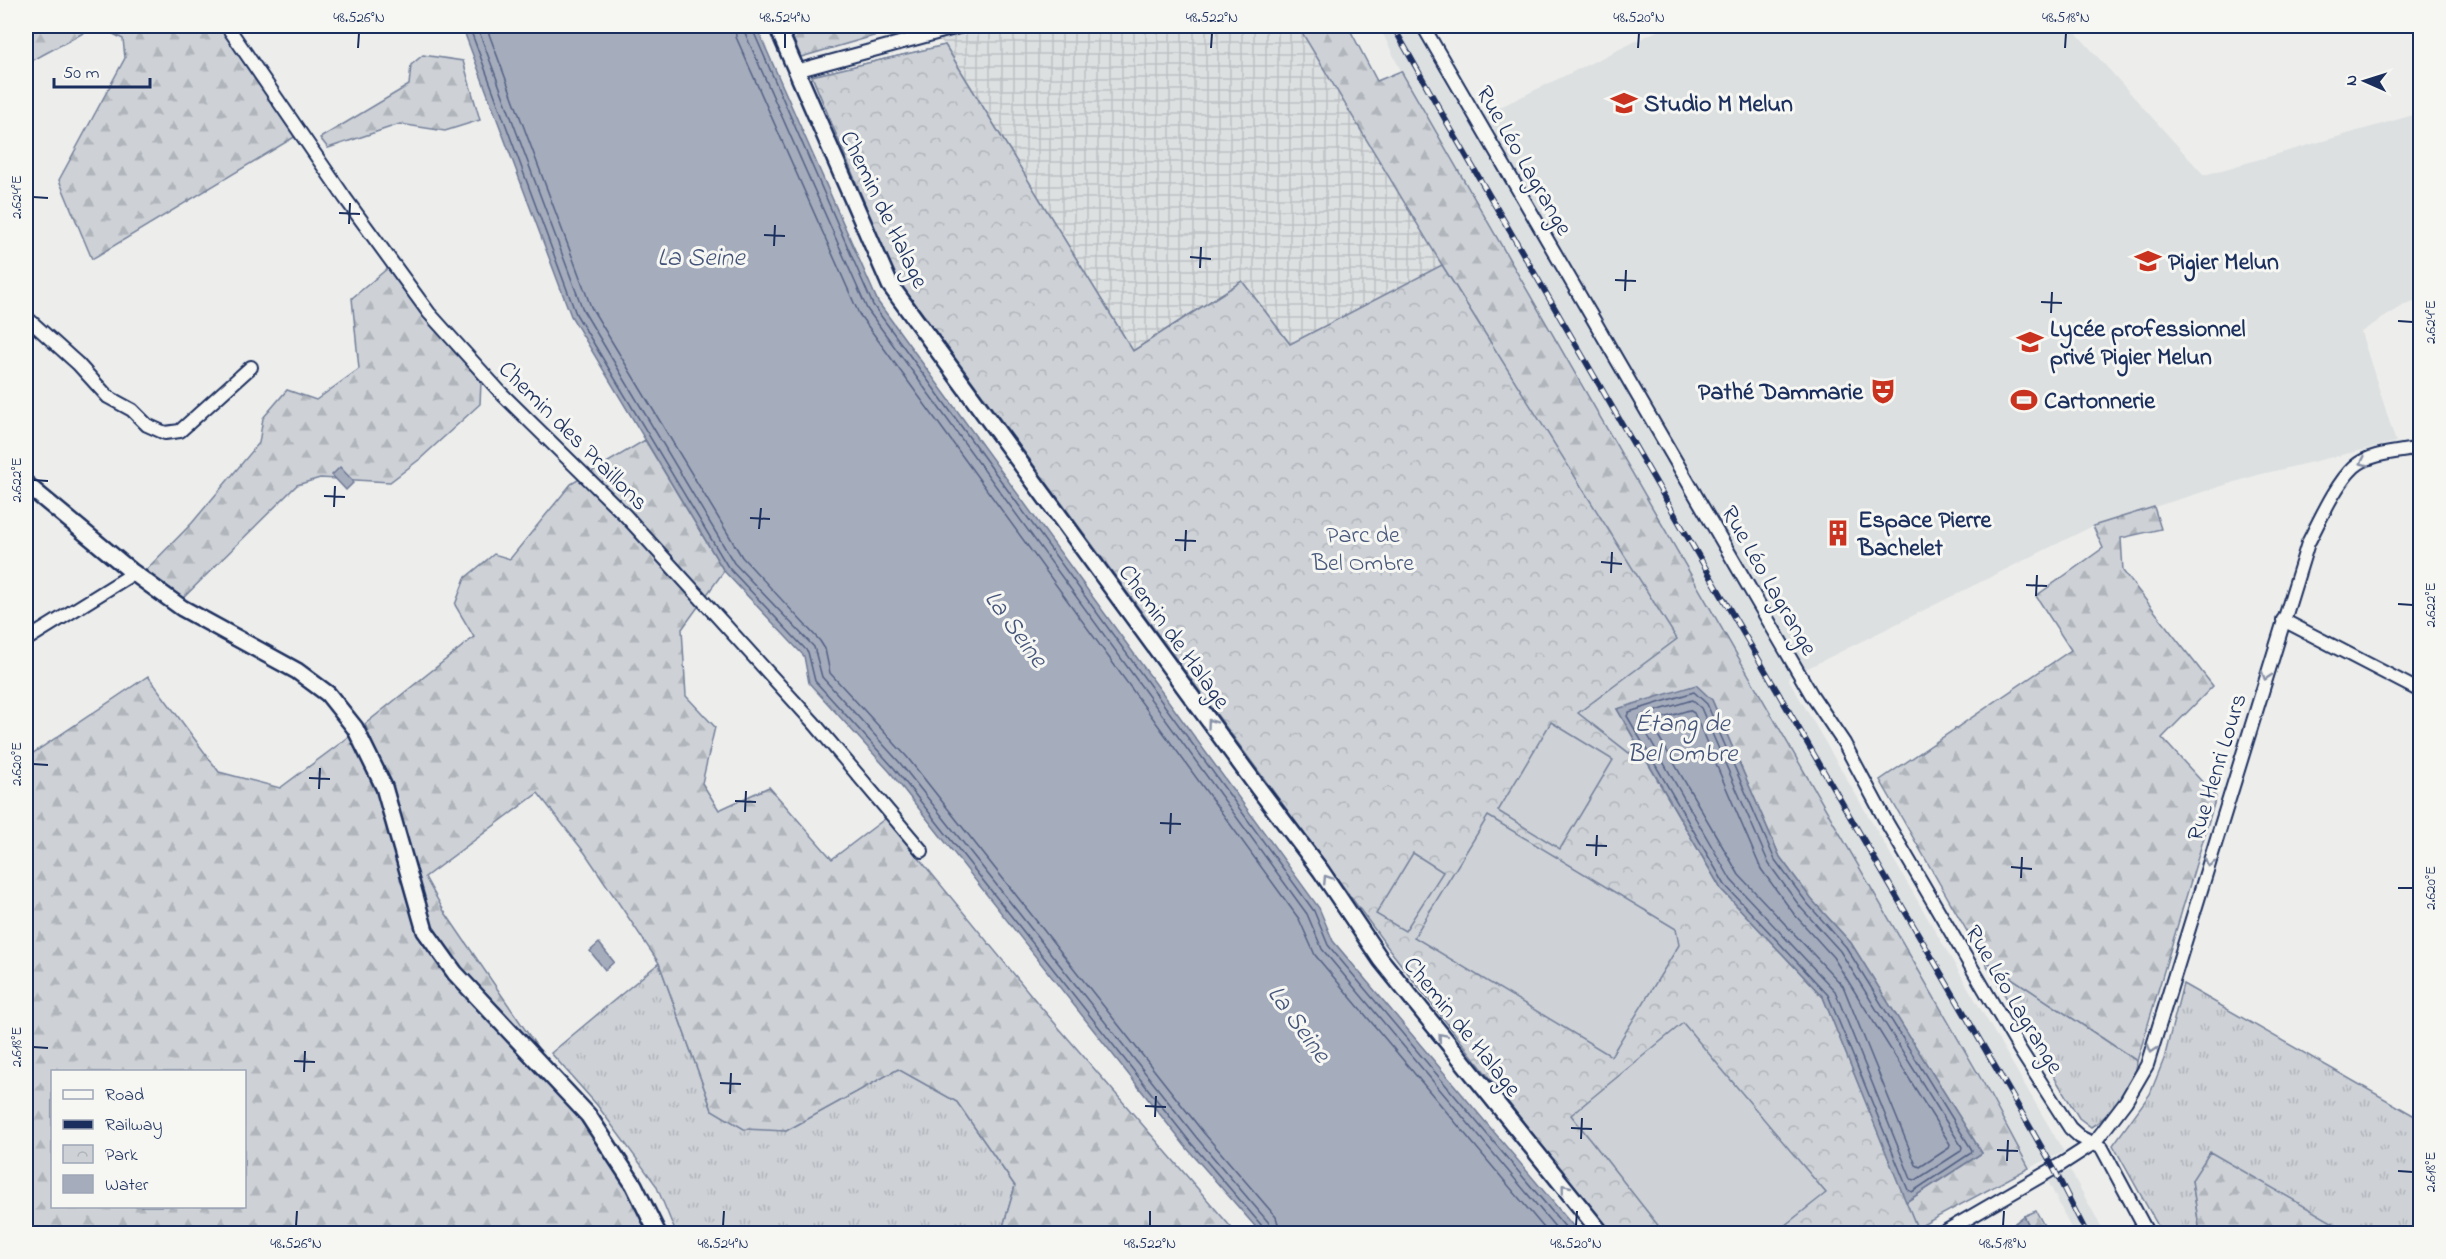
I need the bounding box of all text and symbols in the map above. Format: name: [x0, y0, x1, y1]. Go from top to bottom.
text: 48.526°N: [333, 7, 385, 29]
text: 48.524°N: [759, 7, 811, 29]
text: 48.522°N: [1186, 7, 1238, 29]
text: 48.520°N: [1613, 7, 1665, 29]
text: 48.518°N: [2042, 7, 2090, 29]
scale bar: [54, 51, 150, 89]
north arrow: [2335, 51, 2395, 111]
text: 50 m: [63, 61, 100, 87]
text: N: [2340, 74, 2364, 86]
street label: Rue Léo Lagrange: [1466, 80, 1580, 243]
school or university icon: Studio M Melun: [1609, 88, 1639, 118]
place label: Studio M Melun: [1644, 88, 1793, 123]
street label: Chemin de Halage: [829, 125, 936, 295]
text: 2.624°E: [6, 175, 28, 219]
water label: La Seine: [657, 240, 746, 278]
school or university icon: Pigier Melun: [2133, 246, 2163, 276]
place label: Pigier Melun: [2168, 246, 2279, 282]
text: 2.624°E: [2420, 300, 2442, 344]
place label: Lycée professionnel privé Pigier Melun: [2050, 313, 2246, 377]
school or university icon: Lycée professionnel privé Pigier Melun: [2015, 327, 2045, 357]
street label: Chemin des Praillons: [489, 354, 655, 520]
place label: Pathé Dammarie: [1698, 376, 1864, 411]
theatre icon: Pathé Dammarie: [1868, 376, 1898, 406]
sports icon: Cartonnerie: [2009, 385, 2039, 415]
place label: Cartonnerie: [2044, 385, 2156, 420]
one-way arrow: [2359, 454, 2370, 466]
text: 2.622°E: [6, 457, 28, 503]
street label: Rue Léo Lagrange: [1711, 500, 1825, 663]
place label: Espace Pierre Bachelet: [1857, 504, 1993, 567]
building icon: Espace Pierre Bachelet: [1823, 518, 1853, 548]
park label: Parc de Bel Ombre: [1311, 519, 1414, 582]
street label: Chemin de Halage: [1108, 558, 1238, 717]
text: 2.622°E: [2420, 582, 2442, 628]
water label: La Seine: [973, 583, 1056, 677]
one-way arrow: [2261, 670, 2273, 681]
street label: Rue Henri Lours: [2179, 690, 2257, 846]
water label: Étang de Bel Ombre: [1627, 706, 1739, 774]
one-way arrow: [1207, 718, 1218, 729]
text: 2.620°E: [6, 742, 28, 786]
one-way arrow: [2204, 857, 2216, 868]
text: 2.620°E: [2420, 866, 2442, 910]
one-way arrow: [1323, 875, 1334, 886]
street label: Rue Léo Lagrange: [1955, 919, 2071, 1082]
street label: Chemin de Halage: [1393, 950, 1529, 1106]
water label: La Seine: [1256, 978, 1339, 1072]
text: 2.618°E: [6, 1027, 28, 1067]
one-way arrow: [1438, 1033, 1449, 1044]
one-way arrow: [2147, 1043, 2159, 1054]
legend: [51, 1070, 246, 1208]
text: Road: [105, 1083, 144, 1109]
text: Railway: [105, 1113, 162, 1139]
text: Park: [105, 1143, 138, 1169]
text: 2.618°E: [2420, 1152, 2442, 1192]
text: Water: [105, 1173, 149, 1199]
one-way arrow: [1561, 1184, 1572, 1195]
text: 48.526°N: [270, 1233, 322, 1255]
text: 48.524°N: [697, 1233, 749, 1255]
text: 48.522°N: [1124, 1233, 1176, 1255]
text: 48.520°N: [1550, 1233, 1602, 1255]
text: 48.518°N: [1979, 1233, 2027, 1255]

